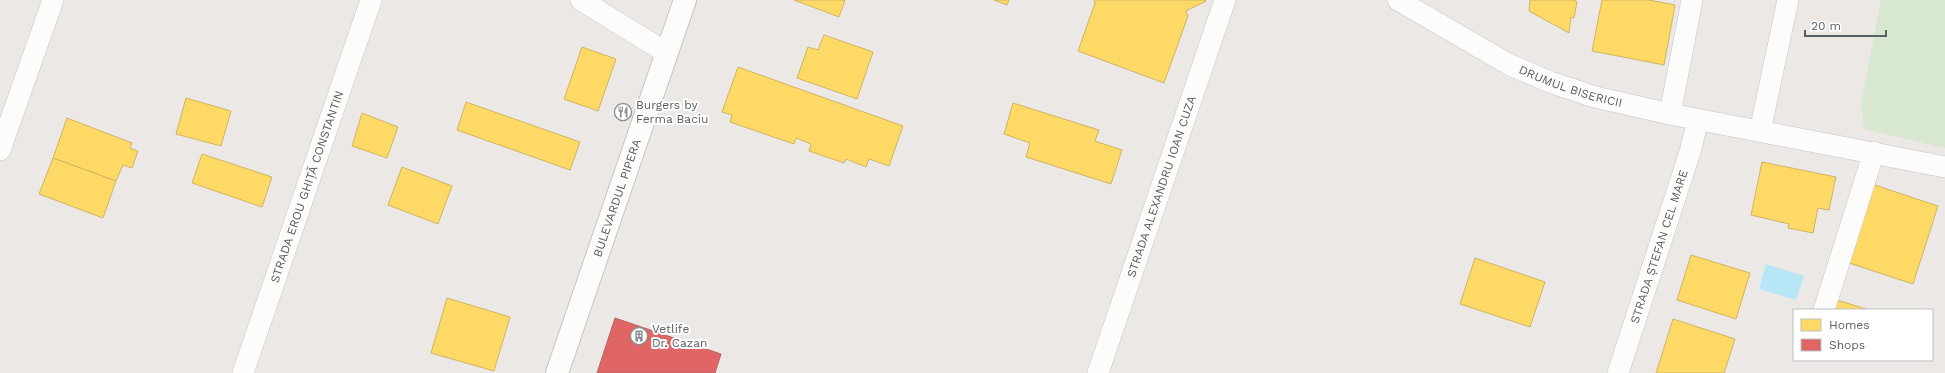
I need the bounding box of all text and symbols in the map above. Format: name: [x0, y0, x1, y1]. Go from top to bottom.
scale bar: [1805, 12, 1886, 38]
text: 20 m: [1811, 19, 1841, 33]
street label: DRUMUL BISERICII: [1517, 62, 1624, 110]
street label: STRADA EROU GHIȚĂ CONSTANTIN: [267, 89, 346, 285]
street label: STRADA ALEXANDRU IOAN CUZA: [1124, 94, 1199, 279]
place label: Burgers by Ferma Baciu: [636, 98, 708, 126]
restaurant icon: Burgers by Ferma Baciu: [613, 102, 633, 122]
street label: BULEVARDUL PIPERA: [590, 137, 644, 259]
street label: STRADA ȘTEFAN CEL MARE: [1628, 168, 1691, 325]
legend: [1793, 309, 1933, 361]
text: Homes: [1829, 318, 1870, 332]
place label: Vetlife Dr. Cazan: [652, 322, 707, 350]
building icon: Vetlife Dr. Cazan: [629, 326, 649, 346]
text: Shops: [1829, 338, 1865, 352]

